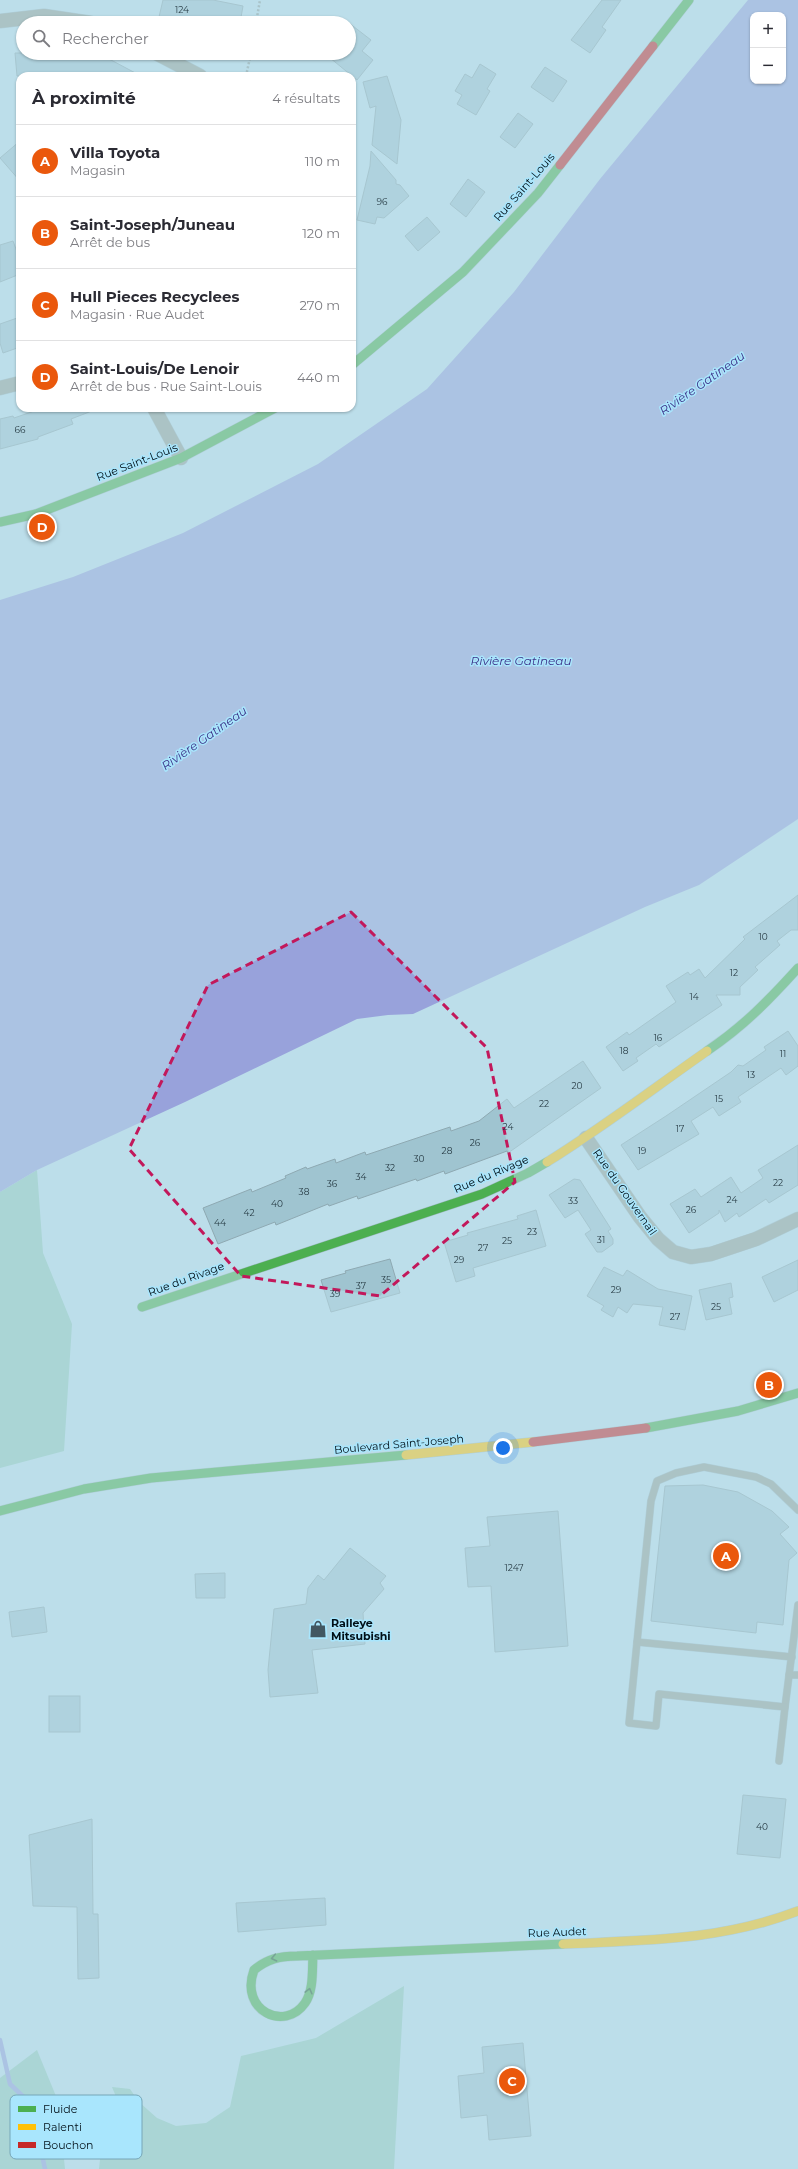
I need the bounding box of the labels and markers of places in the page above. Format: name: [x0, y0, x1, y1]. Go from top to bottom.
pin: D: [29, 512, 55, 542]
pin: B: [756, 1370, 782, 1400]
pin: A: [713, 1541, 739, 1571]
place label: Ralleye Mitsubishi: [331, 1616, 391, 1643]
shop icon: Ralleye Mitsubishi: [308, 1619, 328, 1639]
pin: C: [499, 2066, 525, 2096]

